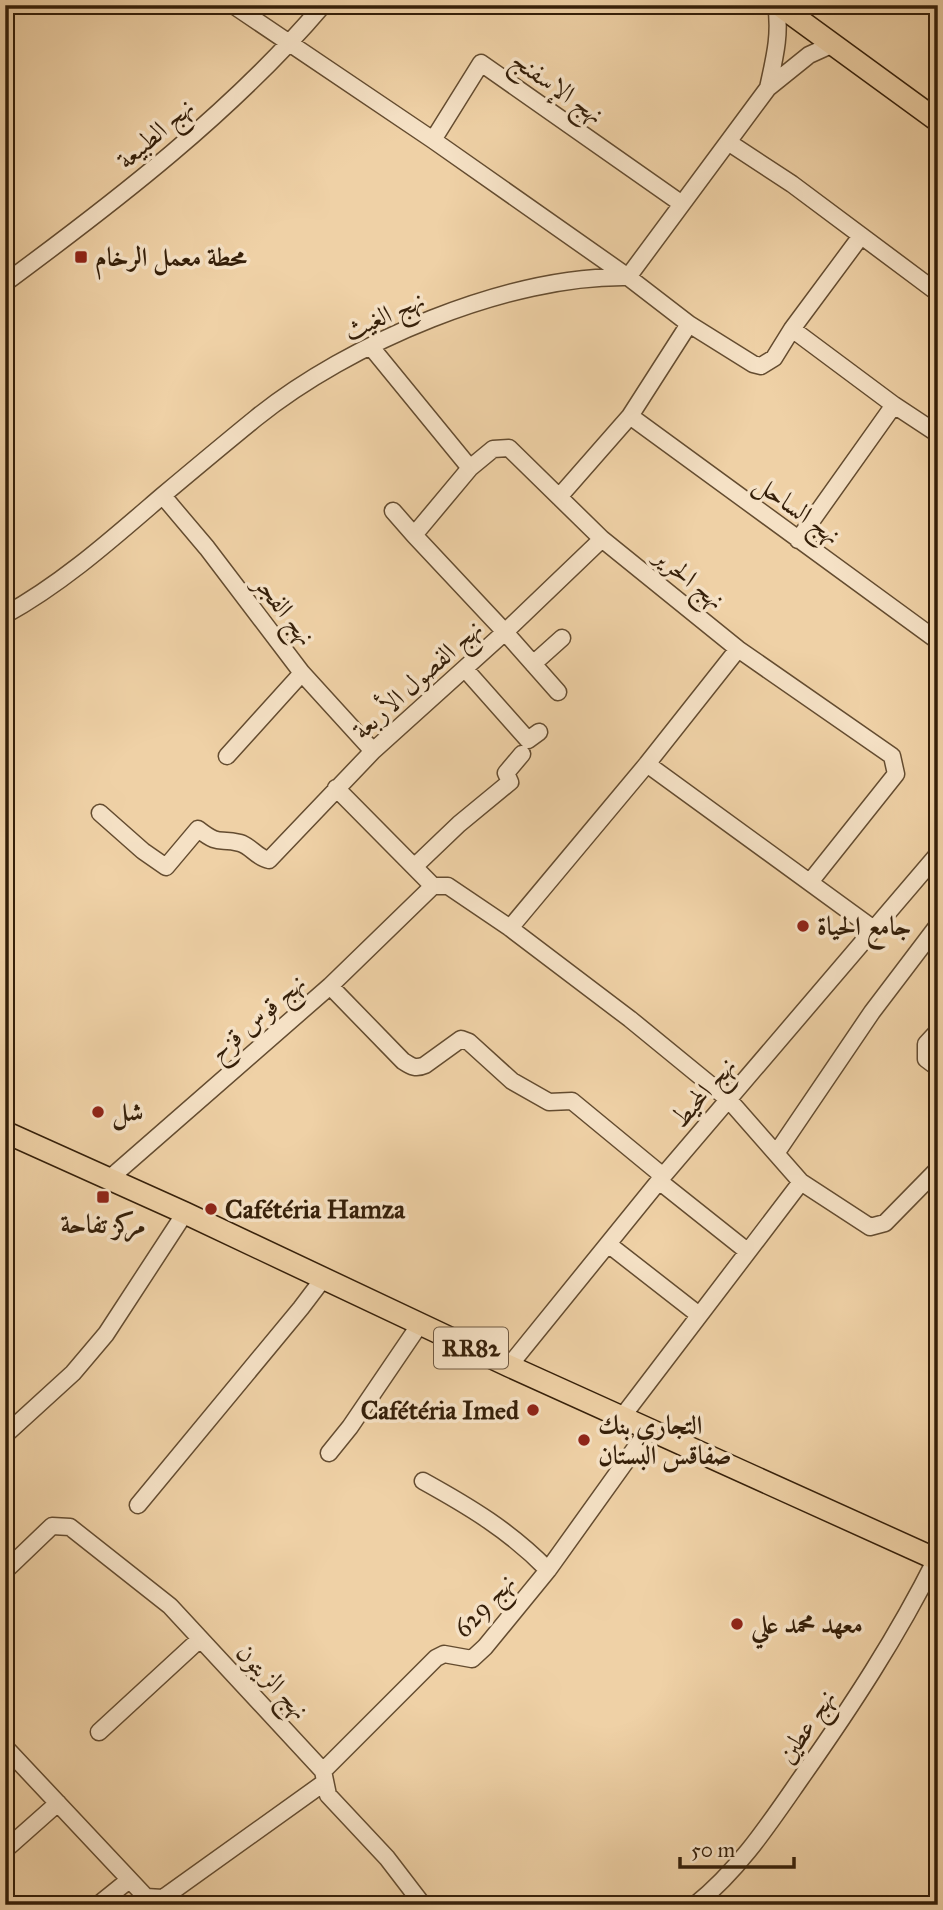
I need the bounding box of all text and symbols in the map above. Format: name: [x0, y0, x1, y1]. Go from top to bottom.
street label: نهج الإسفنج: [501, 44, 611, 137]
street label: نهج الطبيعة: [110, 91, 206, 181]
place label: محطة معمل الرخام: [95, 241, 248, 280]
marker: محطة معمل الرخام: [73, 249, 89, 265]
street label: نهج الغيث: [339, 283, 433, 354]
street label: نهج الساحل: [744, 467, 848, 558]
street label: نهج الحرير: [641, 538, 732, 622]
street label: نهج الفجر: [239, 566, 322, 657]
street label: نهج الفصول الأربعة: [344, 611, 494, 752]
place label: جامع الحياة: [817, 910, 911, 950]
marker: جامع الحياة: [795, 918, 811, 934]
street label: نهج قوس قزح: [202, 966, 317, 1074]
street label: نهج المحيط: [663, 1050, 749, 1139]
place label: شل: [112, 1096, 144, 1131]
marker: شل: [90, 1104, 106, 1120]
marker: مركز تفاحة: [95, 1189, 111, 1205]
place label: Cafétéria Hamza: [225, 1193, 406, 1225]
marker: Cafétéria Hamza: [203, 1201, 219, 1217]
place label: مركز تفاحة: [61, 1208, 145, 1243]
road number: RR82: [434, 1328, 508, 1368]
place label: Cafétéria Imed: [361, 1394, 520, 1426]
marker: Cafétéria Imed: [525, 1402, 541, 1418]
place label: التجاري بنك صفاقس البستان: [598, 1409, 732, 1473]
marker: التجاري بنك صفاقس البستان: [576, 1432, 592, 1448]
street label: نهج 629: [446, 1566, 528, 1649]
place label: معهد محمد علي: [750, 1608, 863, 1649]
marker: معهد محمد علي: [729, 1616, 745, 1632]
street label: نهج الزيتون: [224, 1636, 316, 1731]
street label: نهج عطين: [770, 1683, 849, 1774]
scale bar: [680, 1826, 794, 1870]
text: 50 m: [691, 1837, 736, 1863]

